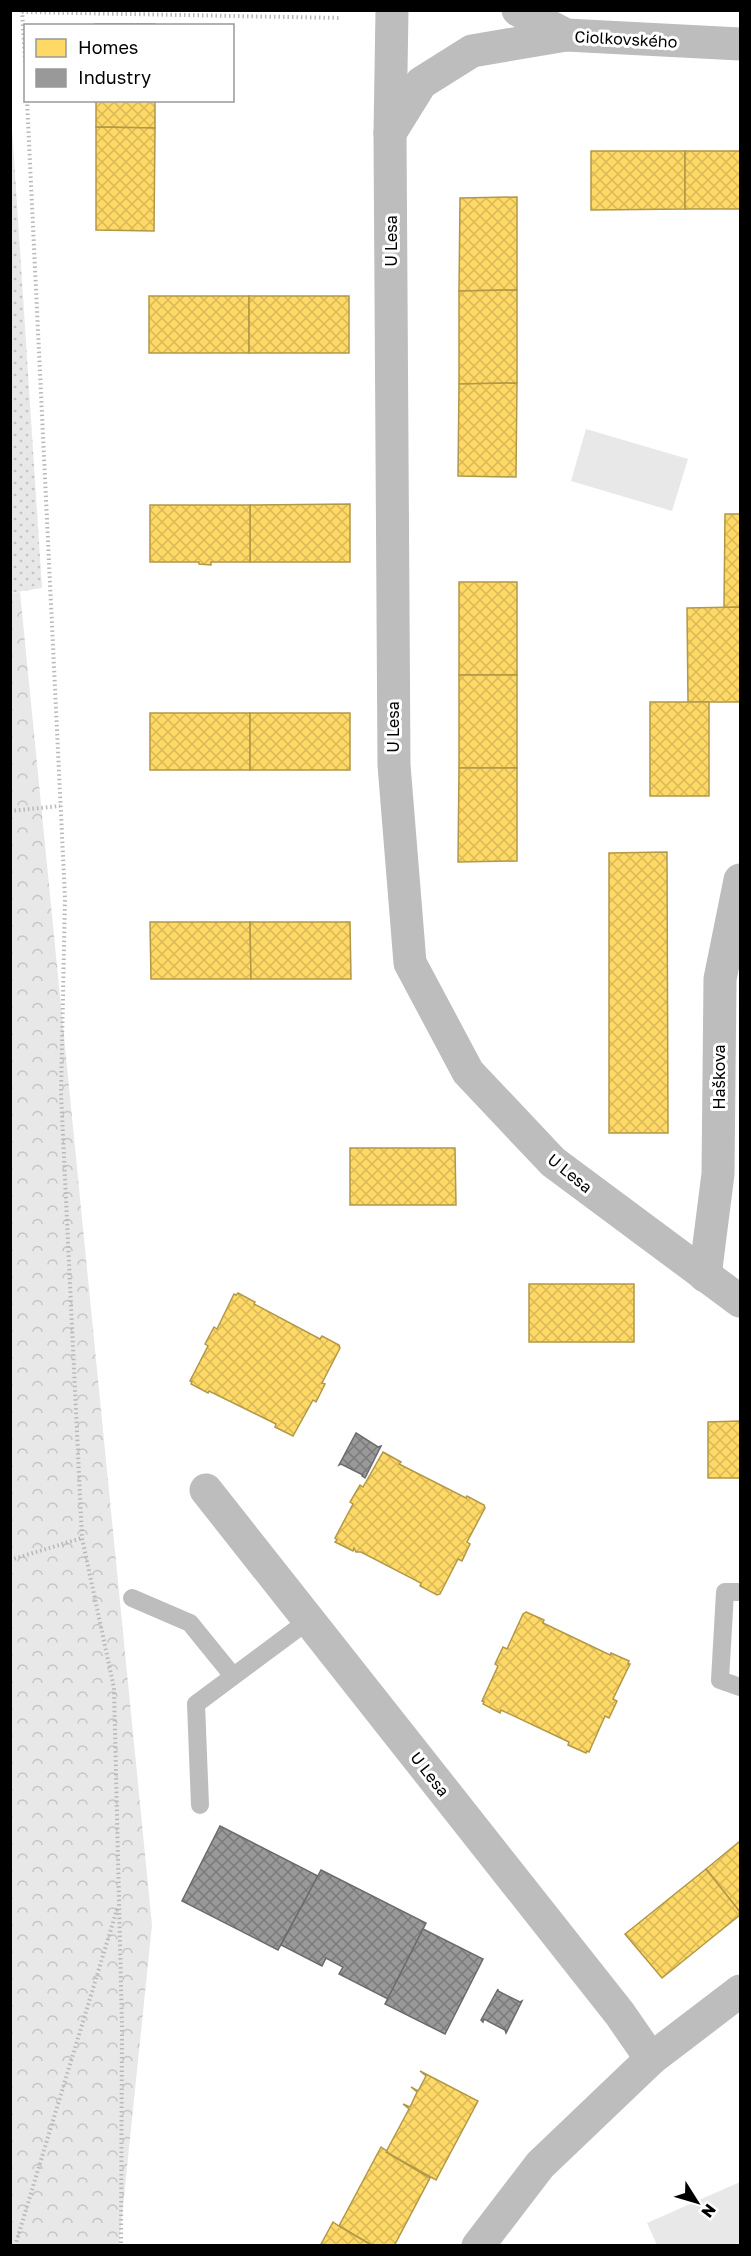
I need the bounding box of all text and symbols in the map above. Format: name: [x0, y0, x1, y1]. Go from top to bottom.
legend: [24, 24, 234, 102]
street label: Ciolkovského: [574, 26, 678, 52]
text: Homes: [78, 36, 138, 58]
text: Industry: [78, 66, 151, 88]
street label: U Lesa: [381, 215, 401, 267]
street label: U Lesa: [383, 701, 403, 753]
street label: Haškova: [709, 1044, 729, 1110]
street label: U Lesa: [544, 1149, 596, 1197]
street label: U Lesa: [406, 1748, 454, 1800]
north arrow: [667, 2172, 727, 2232]
text: N: [697, 2200, 721, 2222]

